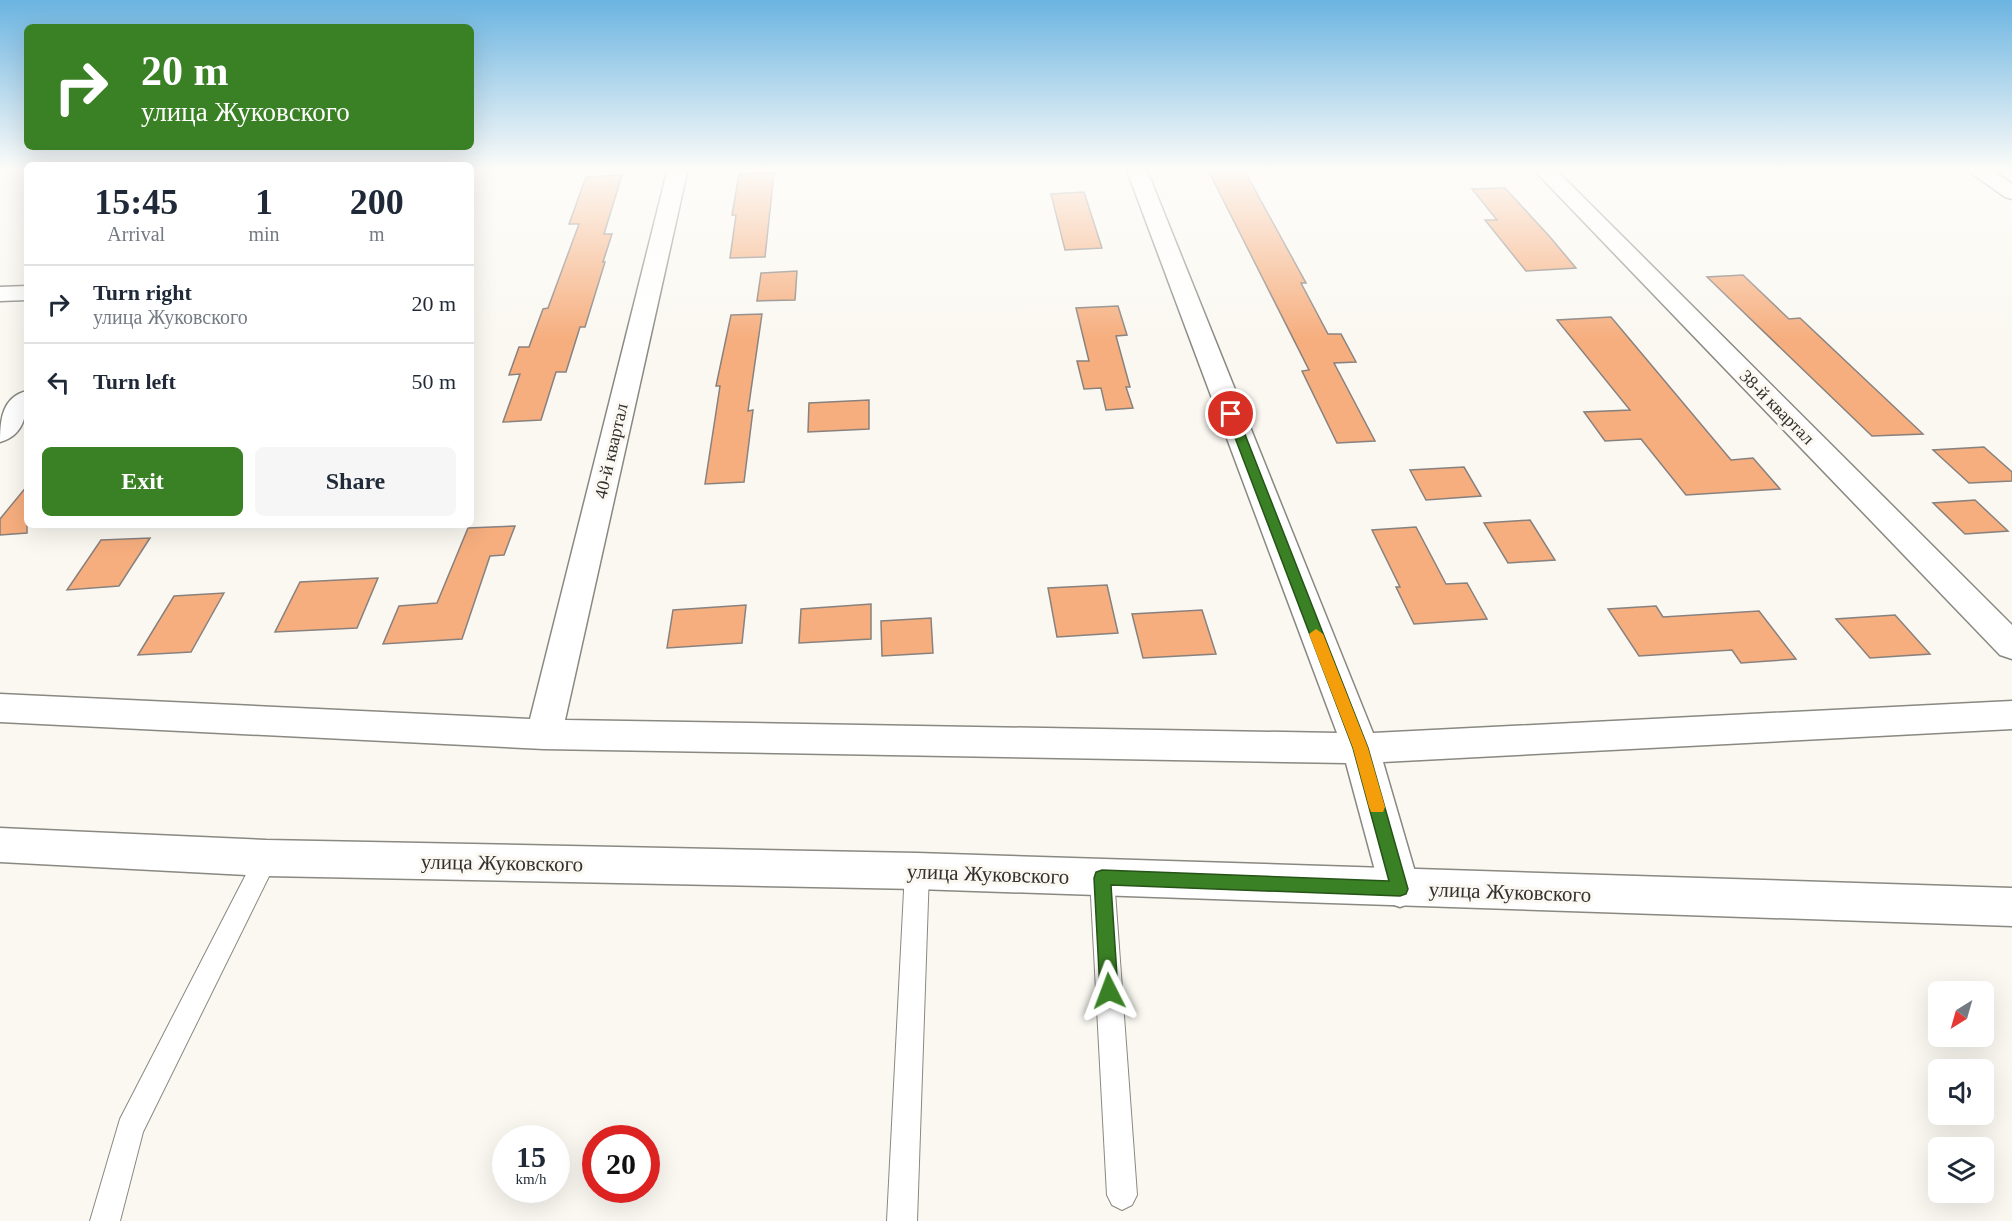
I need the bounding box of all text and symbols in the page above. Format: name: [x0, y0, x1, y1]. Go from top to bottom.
icon: right: [42, 48, 120, 126]
text: 20 m: [141, 48, 229, 94]
text: улица Жуковского: [141, 97, 350, 127]
text: 15:45: [94, 182, 178, 222]
text: 1: [255, 182, 273, 222]
text: 200: [350, 182, 404, 222]
text: Arrival: [107, 223, 165, 245]
text: min: [248, 223, 280, 245]
text: m: [369, 223, 385, 245]
text: Turn right: [93, 280, 192, 305]
icon: right: [42, 288, 75, 321]
text: 20 m: [411, 291, 456, 316]
text: улица Жуковского: [93, 306, 248, 328]
icon: left: [42, 366, 75, 399]
street label: 38-й квартал: [1736, 366, 1818, 448]
text: Turn left: [93, 369, 176, 394]
text: 50 m: [411, 369, 456, 394]
pin: [1205, 388, 1256, 439]
icon: arrive: [1214, 397, 1247, 430]
street label: 40-й квартал: [590, 401, 632, 501]
button: Exit: [42, 447, 243, 516]
button: Share: [255, 447, 456, 516]
street label: улица Жуковского: [421, 850, 583, 876]
street label: улица Жуковского: [906, 859, 1070, 889]
street label: улица Жуковского: [1428, 877, 1592, 907]
position arrow: [1077, 959, 1141, 1023]
north arrow: [1928, 981, 1994, 1047]
map controls: [1928, 981, 1994, 1203]
button: sound: [1928, 1059, 1994, 1125]
speed limit sign: 20: [582, 1125, 660, 1203]
button: layers: [1928, 1137, 1994, 1203]
text: 15: [516, 1140, 546, 1173]
text: km/h: [516, 1171, 546, 1187]

